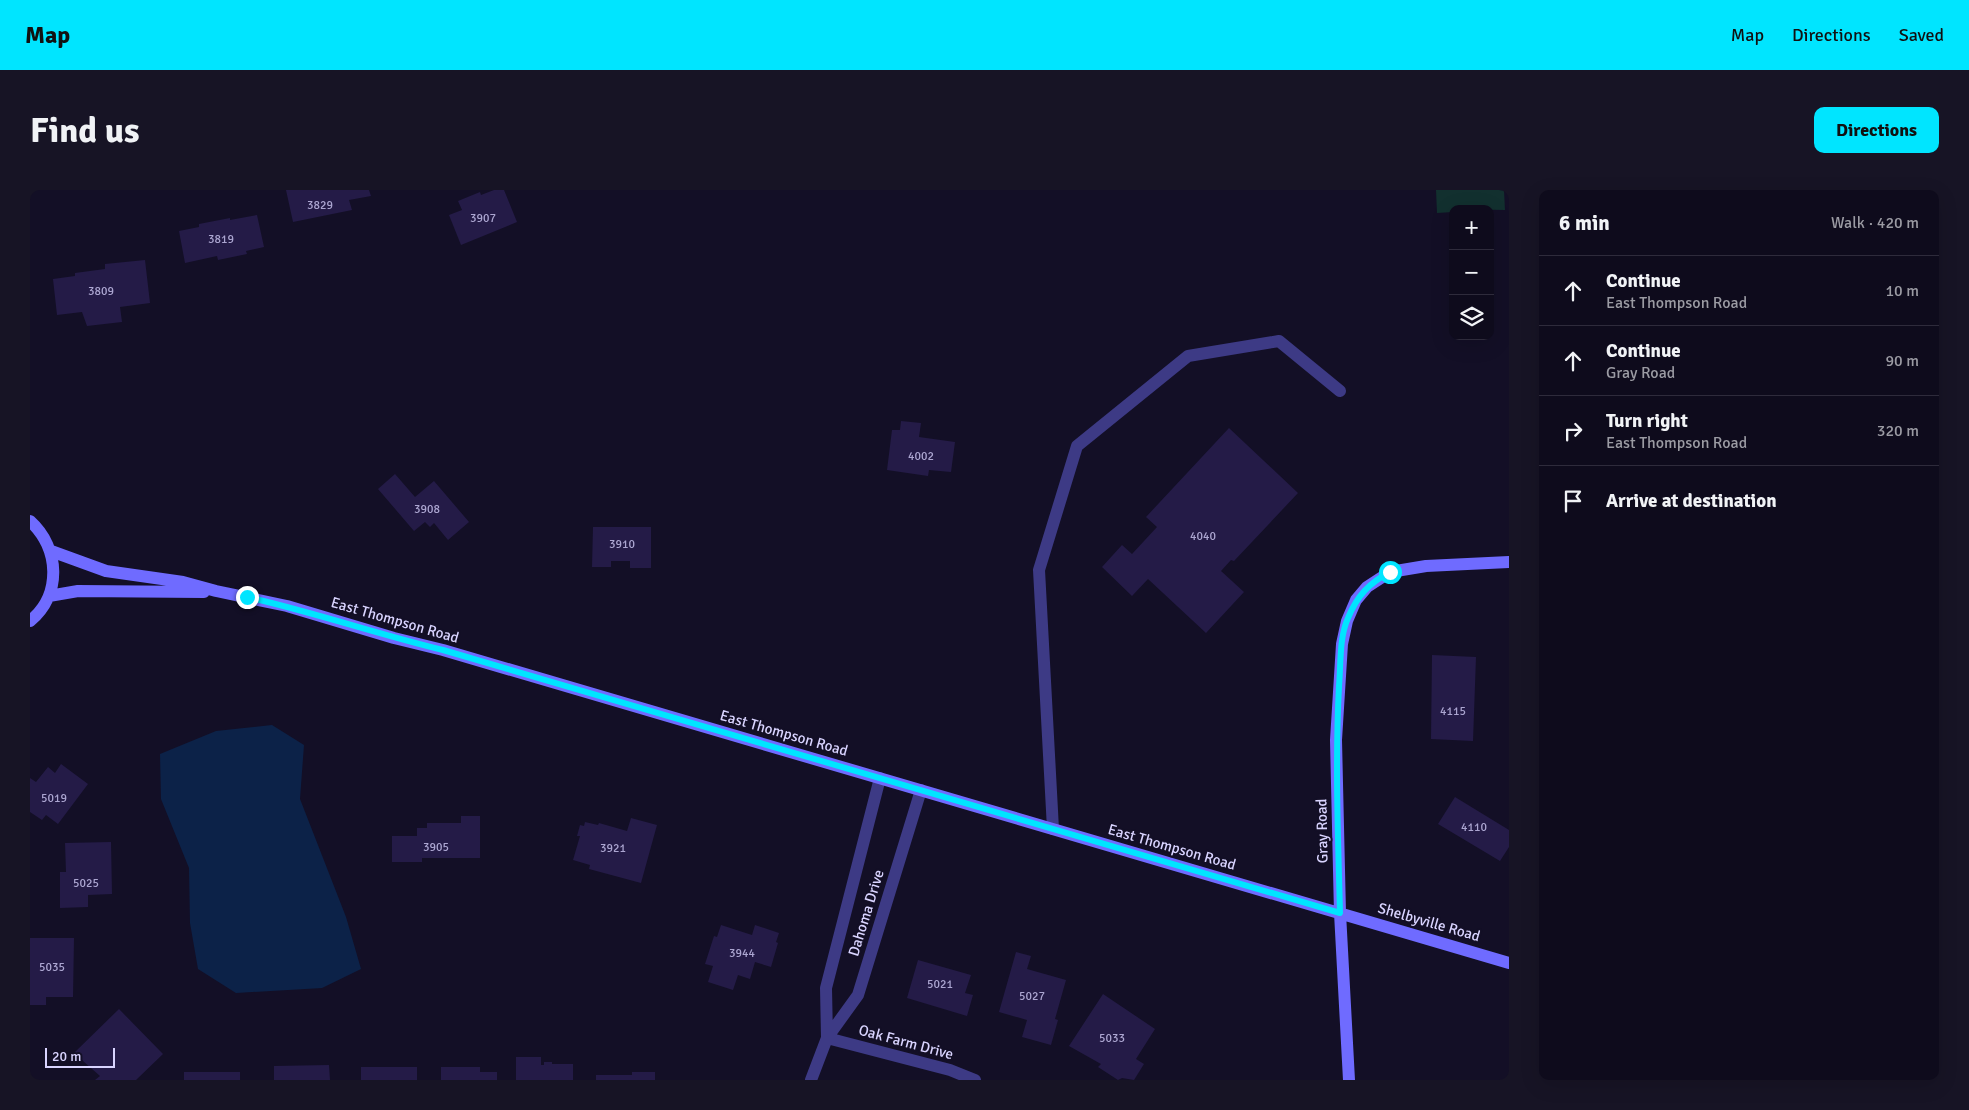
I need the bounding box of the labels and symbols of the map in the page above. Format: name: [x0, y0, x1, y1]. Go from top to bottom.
house number: 3829: [307, 198, 333, 213]
house number: 3907: [470, 211, 496, 226]
house number: 3819: [208, 232, 234, 247]
house number: 3809: [88, 284, 114, 299]
house number: 4002: [908, 449, 934, 464]
house number: 3908: [414, 502, 440, 517]
house number: 4040: [1190, 529, 1216, 544]
house number: 3910: [609, 537, 635, 552]
route start: [1379, 561, 1402, 584]
route end: [236, 586, 259, 609]
street label: East Thompson Road: [329, 593, 461, 647]
house number: 4115: [1440, 704, 1466, 719]
street label: East Thompson Road: [718, 706, 850, 760]
house number: 5019: [41, 791, 67, 806]
street label: Gray Road: [1312, 798, 1332, 864]
street label: East Thompson Road: [1106, 820, 1238, 874]
house number: 4110: [1461, 820, 1487, 835]
house number: 3905: [423, 840, 449, 855]
house number: 3921: [600, 841, 626, 856]
street label: Dahoma Drive: [844, 868, 888, 958]
house number: 5025: [73, 876, 99, 891]
street label: Shelbyville Road: [1376, 899, 1482, 945]
house number: 3944: [729, 946, 755, 961]
house number: 5035: [39, 960, 65, 975]
house number: 5021: [927, 977, 953, 992]
house number: 5027: [1019, 989, 1045, 1004]
street label: Oak Farm Drive: [857, 1021, 955, 1063]
house number: 5033: [1099, 1031, 1125, 1046]
scale bar: [45, 1045, 115, 1068]

